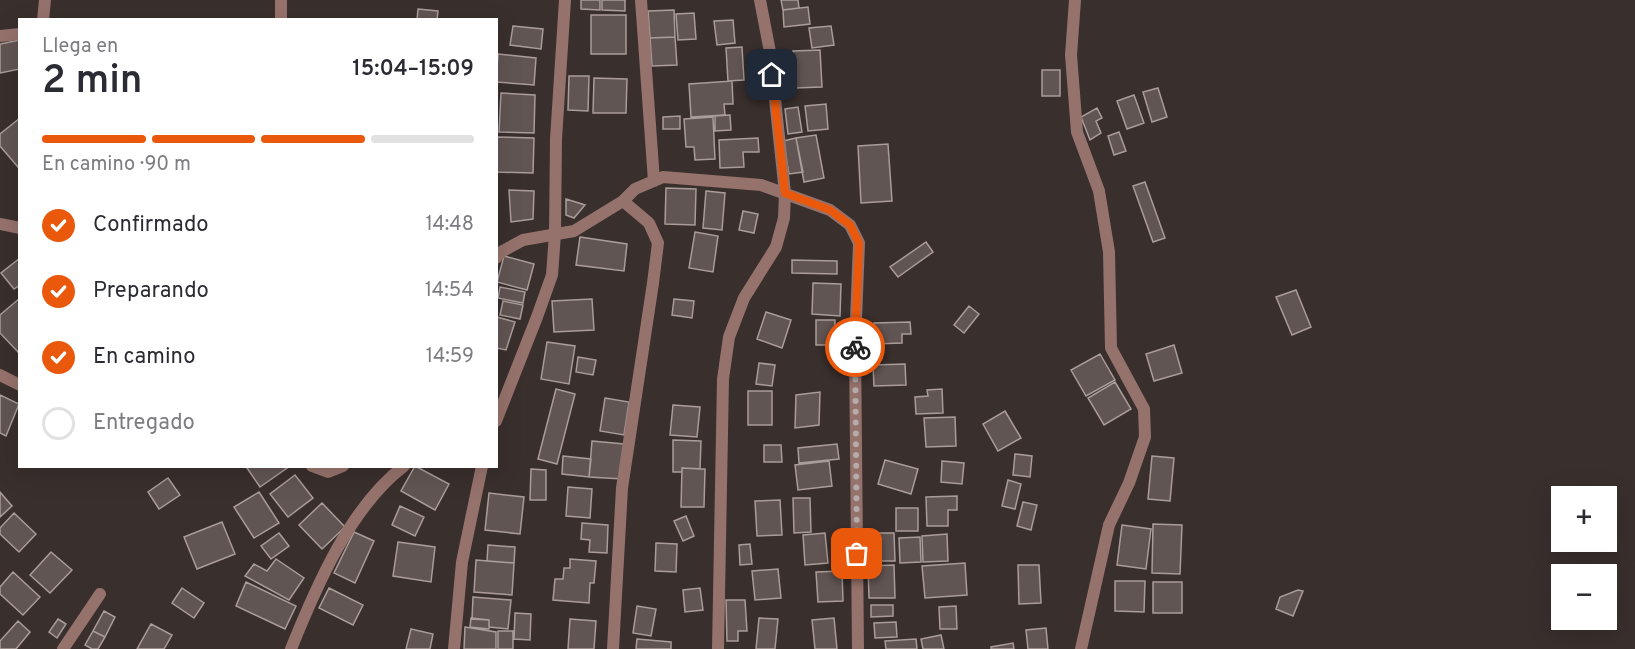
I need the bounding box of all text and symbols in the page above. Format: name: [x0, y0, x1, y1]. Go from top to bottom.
text: Llega en: [42, 34, 118, 60]
pin: [746, 49, 797, 100]
text: 15:04–15:09: [352, 56, 474, 83]
text: 2 min: [42, 58, 143, 107]
icon: home: [755, 58, 788, 91]
text: En camino · 90 m: [42, 152, 191, 178]
icon: check: [42, 209, 75, 242]
text: Confirmado: [93, 212, 209, 239]
text: 14:48: [425, 212, 474, 238]
icon: check: [42, 275, 75, 308]
text: Preparando: [93, 278, 209, 305]
text: 14:54: [425, 278, 474, 304]
courier: [825, 317, 885, 377]
icon: bike: [839, 331, 872, 364]
icon: check: [42, 341, 75, 374]
text: En camino: [93, 344, 195, 371]
text: 14:59: [426, 344, 474, 370]
text: Entregado: [93, 410, 195, 437]
map controls: [1551, 486, 1617, 630]
button: +: [1551, 486, 1617, 552]
pin: [831, 528, 882, 579]
icon: bag: [840, 537, 873, 570]
button: −: [1551, 564, 1617, 630]

